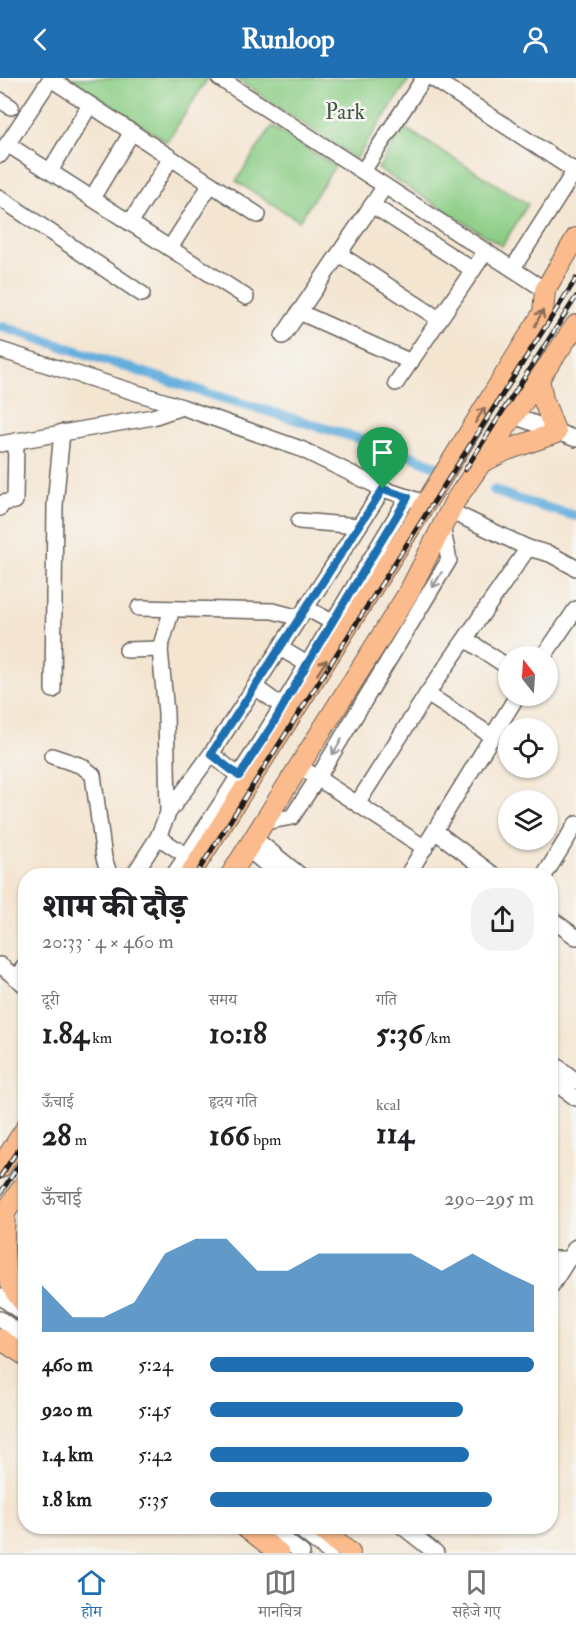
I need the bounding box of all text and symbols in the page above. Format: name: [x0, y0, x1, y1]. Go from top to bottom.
icon: back: [24, 23, 57, 56]
text: Runloop: [241, 23, 335, 56]
icon: person: [519, 23, 552, 56]
park label: Park: [325, 98, 365, 126]
one-way arrow: [533, 309, 545, 327]
one-way arrow: [474, 407, 486, 424]
pin: [357, 427, 408, 489]
icon: arrive: [366, 436, 399, 469]
one-way arrow: [431, 571, 443, 588]
north arrow: [498, 646, 558, 706]
map controls: [498, 646, 558, 850]
one-way arrow: [316, 659, 328, 676]
button: locate: [498, 718, 558, 778]
one-way arrow: [330, 738, 342, 755]
button: layers: [498, 790, 558, 850]
text: शाम की दौड़: [42, 886, 186, 927]
button: share: [471, 888, 534, 951]
text: 20:33 · 4 × 460 m: [42, 929, 174, 954]
text: दूरी: [42, 990, 59, 1010]
text: समय: [209, 990, 237, 1010]
text: गति: [376, 990, 397, 1010]
text: 1.84: [42, 1015, 89, 1052]
text: 10:18: [209, 1015, 267, 1052]
text: 5:36: [376, 1015, 423, 1052]
text: km: [89, 1028, 112, 1048]
text: /km: [423, 1028, 451, 1048]
text: ऊँचाई: [42, 1092, 74, 1112]
text: हृदय गति: [209, 1092, 257, 1112]
text: kcal: [376, 1095, 401, 1115]
text: 114: [376, 1115, 414, 1152]
text: 28: [42, 1117, 71, 1154]
text: 166: [209, 1117, 250, 1154]
text: m: [71, 1130, 87, 1150]
text: bpm: [250, 1130, 282, 1150]
text: ऊँचाई: [42, 1186, 81, 1211]
text: 290–295 m: [444, 1186, 534, 1211]
text: 460 m: [42, 1352, 93, 1377]
text: 5:24: [138, 1352, 173, 1377]
text: 920 m: [42, 1397, 92, 1422]
text: 5:45: [138, 1397, 171, 1422]
text: 1.4 km: [42, 1442, 93, 1467]
text: 5:42: [138, 1442, 173, 1467]
text: 1.8 km: [42, 1487, 92, 1512]
text: 5:35: [138, 1487, 168, 1512]
tab: होम: [75, 1566, 108, 1627]
tab: मानचित्र: [258, 1566, 302, 1627]
tab: सहेजे गए: [452, 1566, 501, 1627]

